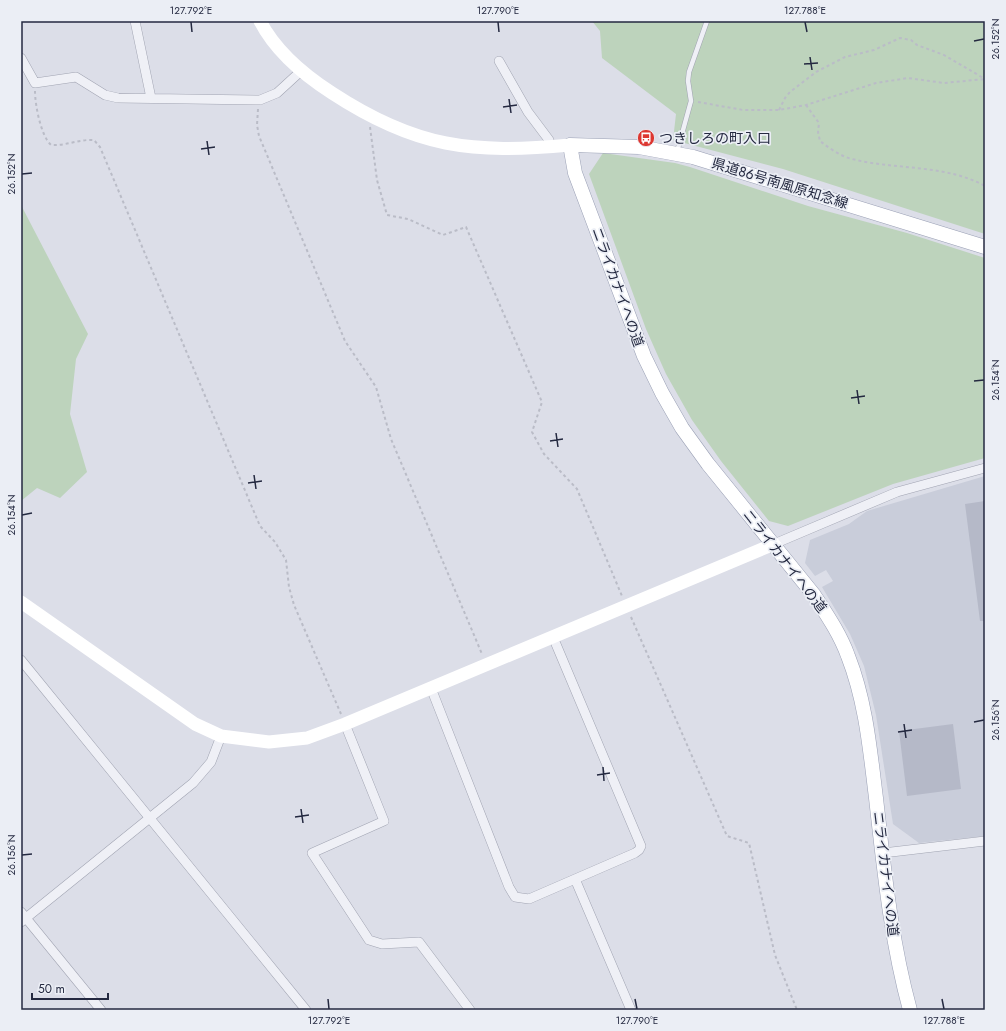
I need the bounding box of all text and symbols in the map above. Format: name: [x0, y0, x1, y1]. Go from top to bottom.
text: 127.792°E: [170, 3, 212, 18]
text: 127.790°E: [477, 3, 519, 18]
text: 127.788°E: [784, 3, 826, 18]
text: 26.152°N: [988, 19, 1003, 59]
bus stop icon: つきしろの町入口: [636, 128, 656, 148]
place label: つきしろの町入口: [659, 128, 771, 148]
street label: 県道86号南風原知念線: [709, 153, 851, 213]
text: 26.152°N: [4, 154, 19, 194]
street label: ニライカナイへの道: [587, 224, 649, 350]
text: 26.154°N: [988, 360, 1003, 400]
text: 26.154°N: [4, 495, 19, 535]
street label: ニライカナイへの道: [738, 505, 832, 617]
text: 26.156°N: [988, 700, 1003, 740]
street label: ニライカナイへの道: [868, 810, 904, 938]
text: 26.156°N: [4, 835, 19, 875]
scale bar: [32, 975, 108, 1001]
text: 50 m: [38, 980, 65, 998]
text: 127.792°E: [308, 1013, 350, 1028]
text: 127.790°E: [616, 1013, 658, 1028]
text: 127.788°E: [923, 1013, 965, 1028]

